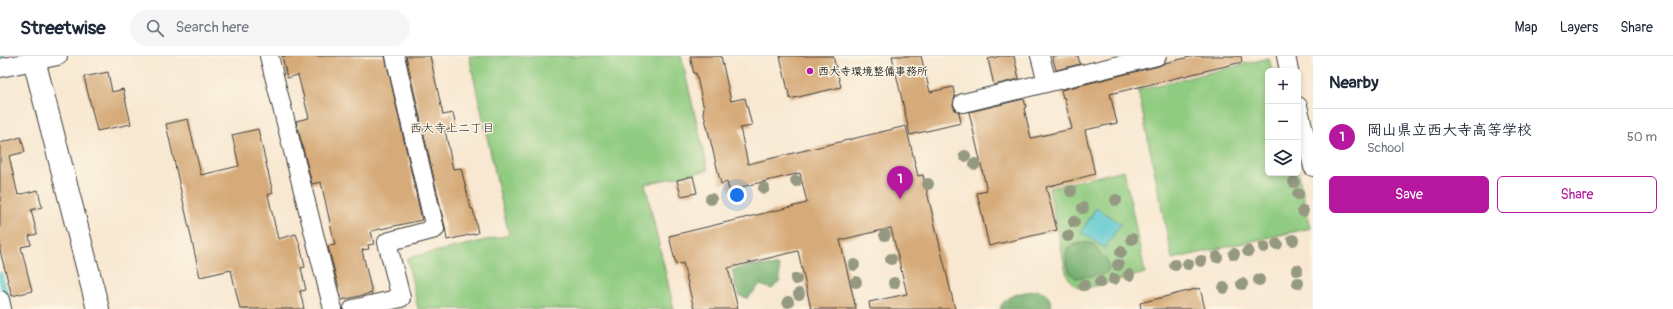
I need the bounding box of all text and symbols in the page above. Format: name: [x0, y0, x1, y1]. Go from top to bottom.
search box: [130, 10, 410, 46]
text: Streetwise: [20, 16, 106, 40]
icon: search: [144, 17, 166, 39]
text: Search here: [176, 18, 249, 37]
text: Map: [1515, 19, 1538, 36]
text: Layers: [1560, 19, 1598, 36]
text: Share: [1620, 19, 1653, 36]
place label: 西大寺環境整備事務所: [818, 65, 928, 78]
marker: 西大寺環境整備事務所: [805, 66, 815, 76]
map controls: [1265, 68, 1301, 176]
button: +: [1265, 68, 1301, 104]
text: Nearby: [1329, 72, 1378, 93]
button: −: [1265, 104, 1301, 140]
district label: 西大寺上二丁目: [410, 121, 494, 136]
text: 岡山県立西大寺高等学校: [1367, 121, 1532, 140]
text: 1: [1339, 129, 1345, 145]
text: 50 m: [1627, 129, 1657, 145]
button: layers: [1265, 140, 1301, 176]
text: School: [1367, 140, 1404, 156]
pin: 1: [887, 166, 913, 199]
button: Save: [1329, 176, 1489, 213]
button: Share: [1497, 176, 1657, 213]
your location: [727, 185, 747, 205]

